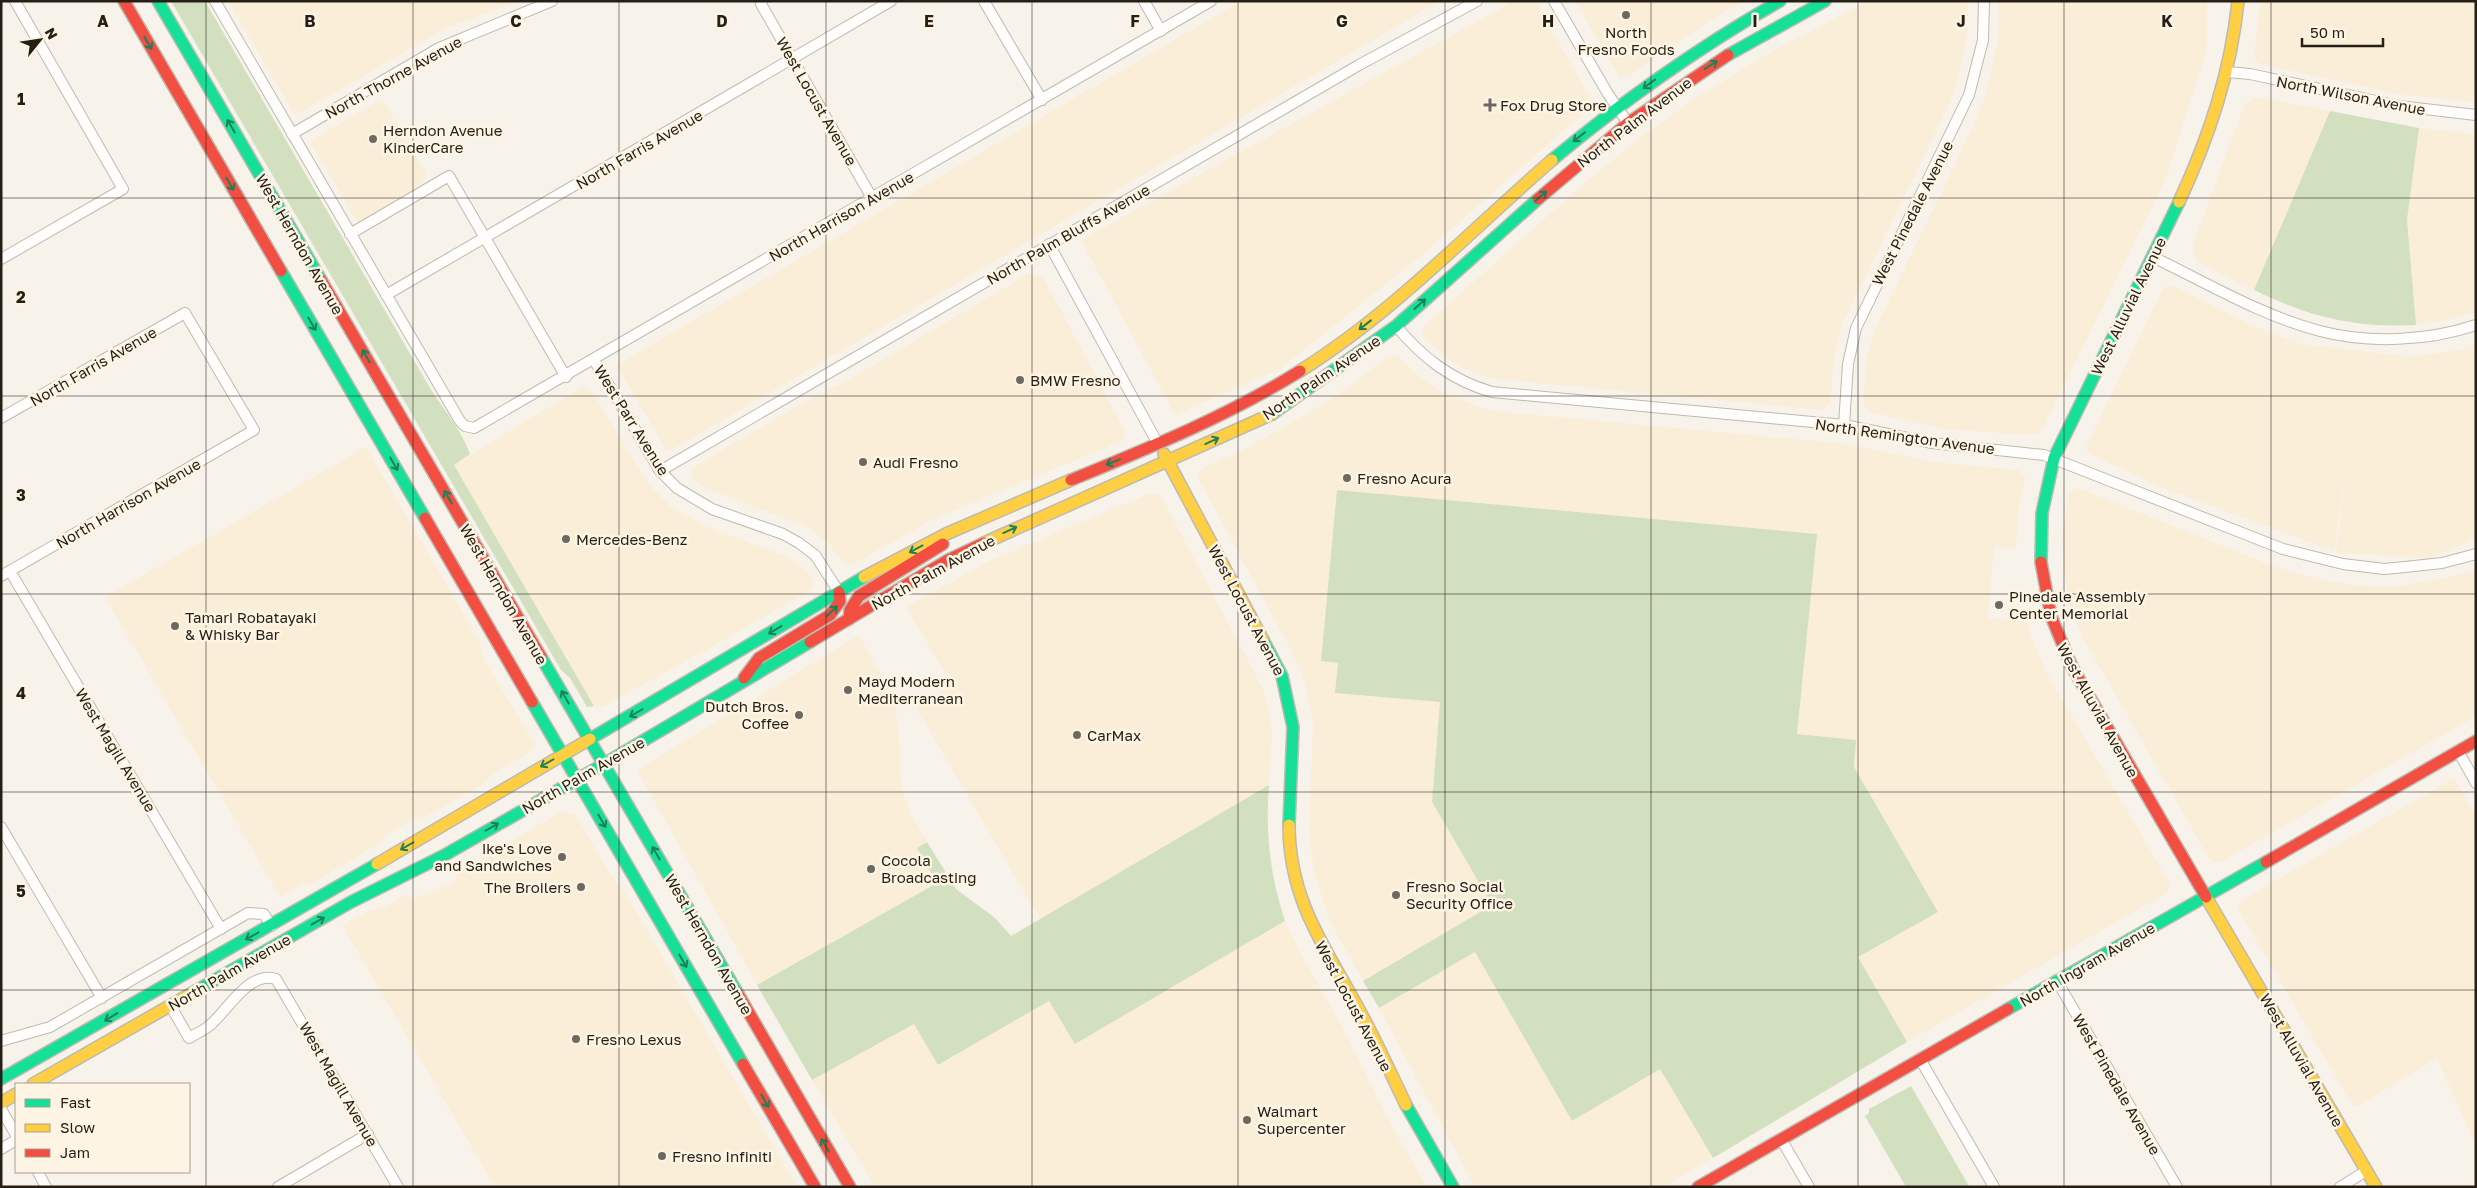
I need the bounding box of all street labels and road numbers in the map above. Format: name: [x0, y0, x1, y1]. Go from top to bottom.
street label: North Thorne Avenue: [321, 32, 465, 122]
street label: West Locust Avenue: [773, 33, 861, 169]
street label: North Wilson Avenue: [2275, 72, 2427, 118]
street label: North Palm Avenue: [1573, 73, 1695, 171]
street label: North Farris Avenue: [573, 105, 706, 193]
street label: West Pinedale Avenue: [1868, 137, 1956, 288]
street label: North Harrison Avenue: [765, 167, 917, 265]
street label: West Herndon Avenue: [252, 170, 348, 318]
street label: North Palm Bluffs Avenue: [983, 180, 1153, 288]
street label: West Alluvial Avenue: [2087, 234, 2169, 378]
street label: North Farris Avenue: [27, 322, 160, 410]
street label: North Palm Avenue: [1259, 331, 1384, 423]
street label: West Parr Avenue: [591, 361, 673, 479]
street label: North Remington Avenue: [1814, 414, 1996, 458]
street label: North Harrison Avenue: [52, 454, 204, 552]
street label: West Herndon Avenue: [456, 520, 552, 668]
street label: North Palm Avenue: [868, 530, 998, 613]
street label: West Locust Avenue: [1205, 542, 1289, 679]
street label: West Alluvial Avenue: [2054, 640, 2143, 781]
street label: West Magill Avenue: [72, 685, 160, 815]
street label: North Palm Avenue: [519, 732, 648, 817]
street label: West Herndon Avenue: [661, 870, 757, 1018]
street label: North Ingram Avenue: [2016, 918, 2158, 1010]
street label: North Palm Avenue: [165, 929, 294, 1014]
street label: West Locust Avenue: [1312, 938, 1396, 1075]
street label: West Alluvial Avenue: [2256, 990, 2348, 1130]
street label: West Pinedale Avenue: [2069, 1010, 2165, 1158]
street label: West Magill Avenue: [296, 1018, 382, 1150]

